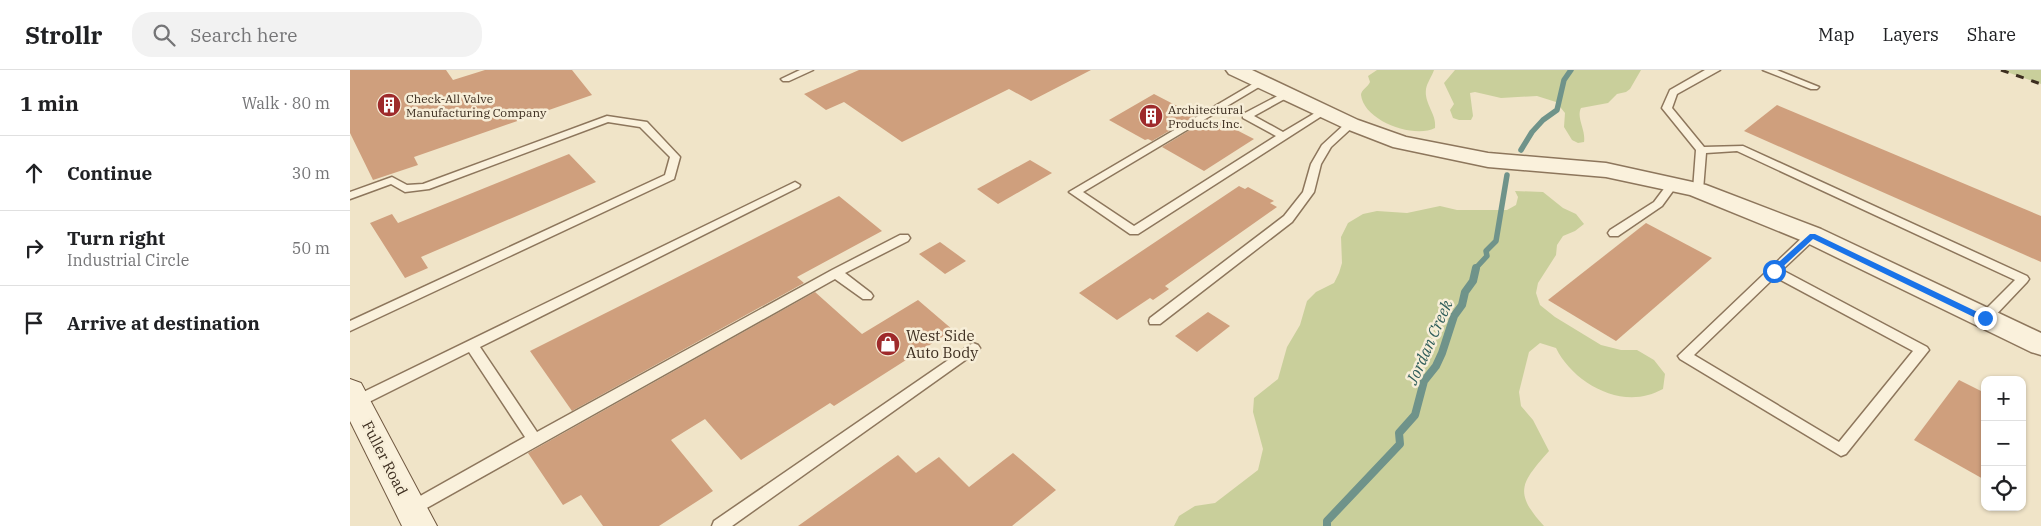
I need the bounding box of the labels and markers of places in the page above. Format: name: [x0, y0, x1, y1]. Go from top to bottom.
place label: Check-All Valve Manufacturing Company: [406, 91, 547, 120]
building icon: Check-All Valve Manufacturing Company: [376, 92, 402, 118]
place label: Architectural Products Inc.: [1168, 102, 1243, 131]
building icon: Architectural Products Inc.: [1138, 103, 1164, 129]
place label: West Side Auto Body: [906, 326, 978, 362]
shop icon: West Side Auto Body: [875, 331, 901, 357]

